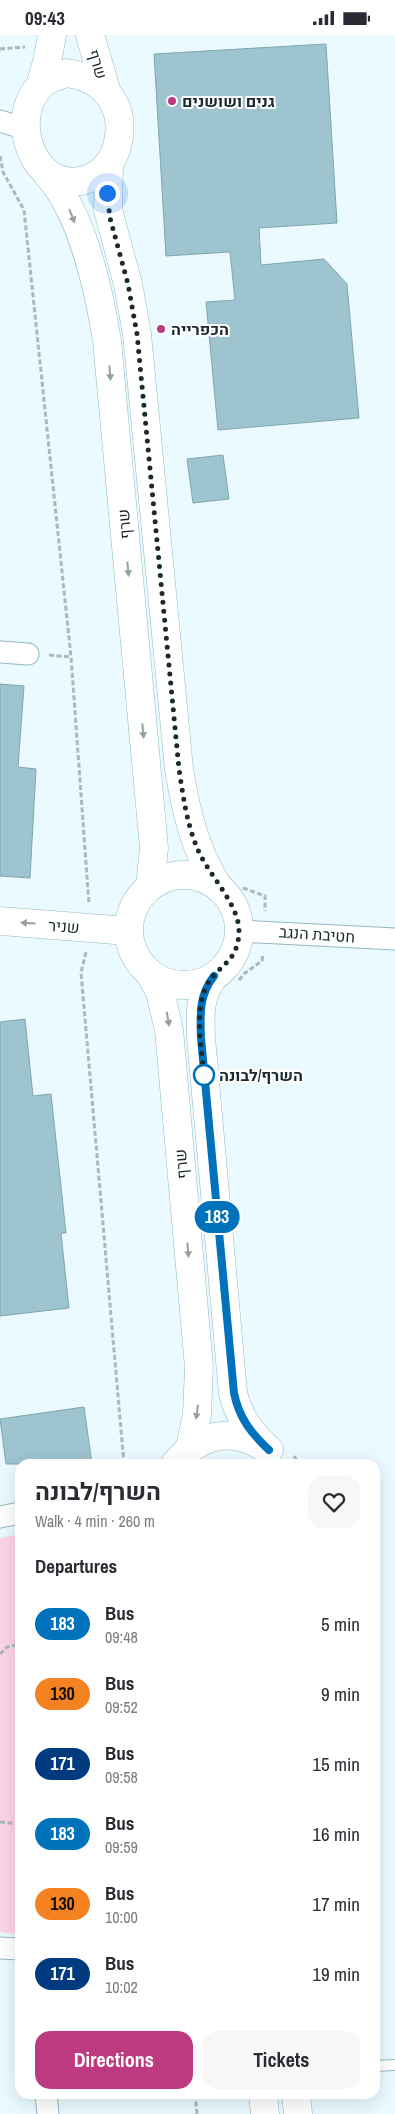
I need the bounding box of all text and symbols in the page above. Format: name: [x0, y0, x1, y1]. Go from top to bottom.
text: 09:43: [25, 5, 65, 31]
street label: שרף: [83, 46, 113, 82]
place label: גנים ושושנים: [182, 90, 275, 112]
marker: גנים ושושנים: [166, 95, 178, 107]
your location: [95, 181, 120, 206]
one-way arrow: [68, 208, 76, 223]
place label: הכפרייה: [171, 318, 229, 340]
marker: הכפרייה: [155, 323, 167, 335]
one-way arrow: [106, 365, 114, 381]
street label: שרף: [112, 508, 136, 540]
one-way arrow: [124, 562, 132, 578]
one-way arrow: [140, 723, 148, 739]
street label: שניר: [48, 914, 80, 938]
one-way arrow: [19, 919, 35, 927]
street label: חטיבת הנגב: [278, 920, 356, 948]
one-way arrow: [164, 1011, 172, 1027]
marker: השרף/לבונה: [193, 1064, 215, 1086]
place label: השרף/לבונה: [219, 1064, 303, 1086]
street label: שרף: [169, 1148, 193, 1180]
line badge: 183: [188, 1201, 246, 1233]
text: 183: [205, 1204, 229, 1229]
one-way arrow: [185, 1242, 193, 1258]
one-way arrow: [193, 1404, 201, 1420]
text: השרף/לבונה: [35, 1475, 161, 1507]
button: heart: [308, 1476, 360, 1528]
text: Walk · 4 min · 260 m: [35, 1510, 155, 1532]
text: Departures: [35, 1553, 117, 1579]
text: Bus: [105, 1600, 134, 1626]
text: 183: [50, 1611, 75, 1636]
text: 5 min: [321, 1611, 360, 1637]
text: 09:48: [105, 1626, 138, 1648]
text: Bus: [105, 1670, 134, 1696]
text: 130: [50, 1681, 75, 1706]
text: 9 min: [321, 1681, 360, 1707]
text: 09:52: [105, 1696, 138, 1718]
text: Bus: [105, 1740, 134, 1766]
text: 171: [50, 1751, 75, 1776]
text: 15 min: [312, 1751, 360, 1777]
text: 09:58: [105, 1766, 138, 1788]
text: Bus: [105, 1810, 134, 1836]
text: 183: [50, 1821, 75, 1846]
text: 16 min: [312, 1821, 360, 1847]
text: 09:59: [105, 1836, 138, 1858]
text: Bus: [105, 1880, 134, 1906]
text: 130: [50, 1891, 75, 1916]
text: 17 min: [312, 1891, 360, 1917]
text: 10:00: [105, 1906, 138, 1928]
text: Bus: [105, 1950, 134, 1976]
text: 171: [50, 1961, 75, 1986]
text: 19 min: [312, 1961, 360, 1987]
text: 10:02: [105, 1976, 138, 1998]
button: Directions: [35, 2031, 193, 2089]
button: Tickets: [203, 2031, 360, 2089]

